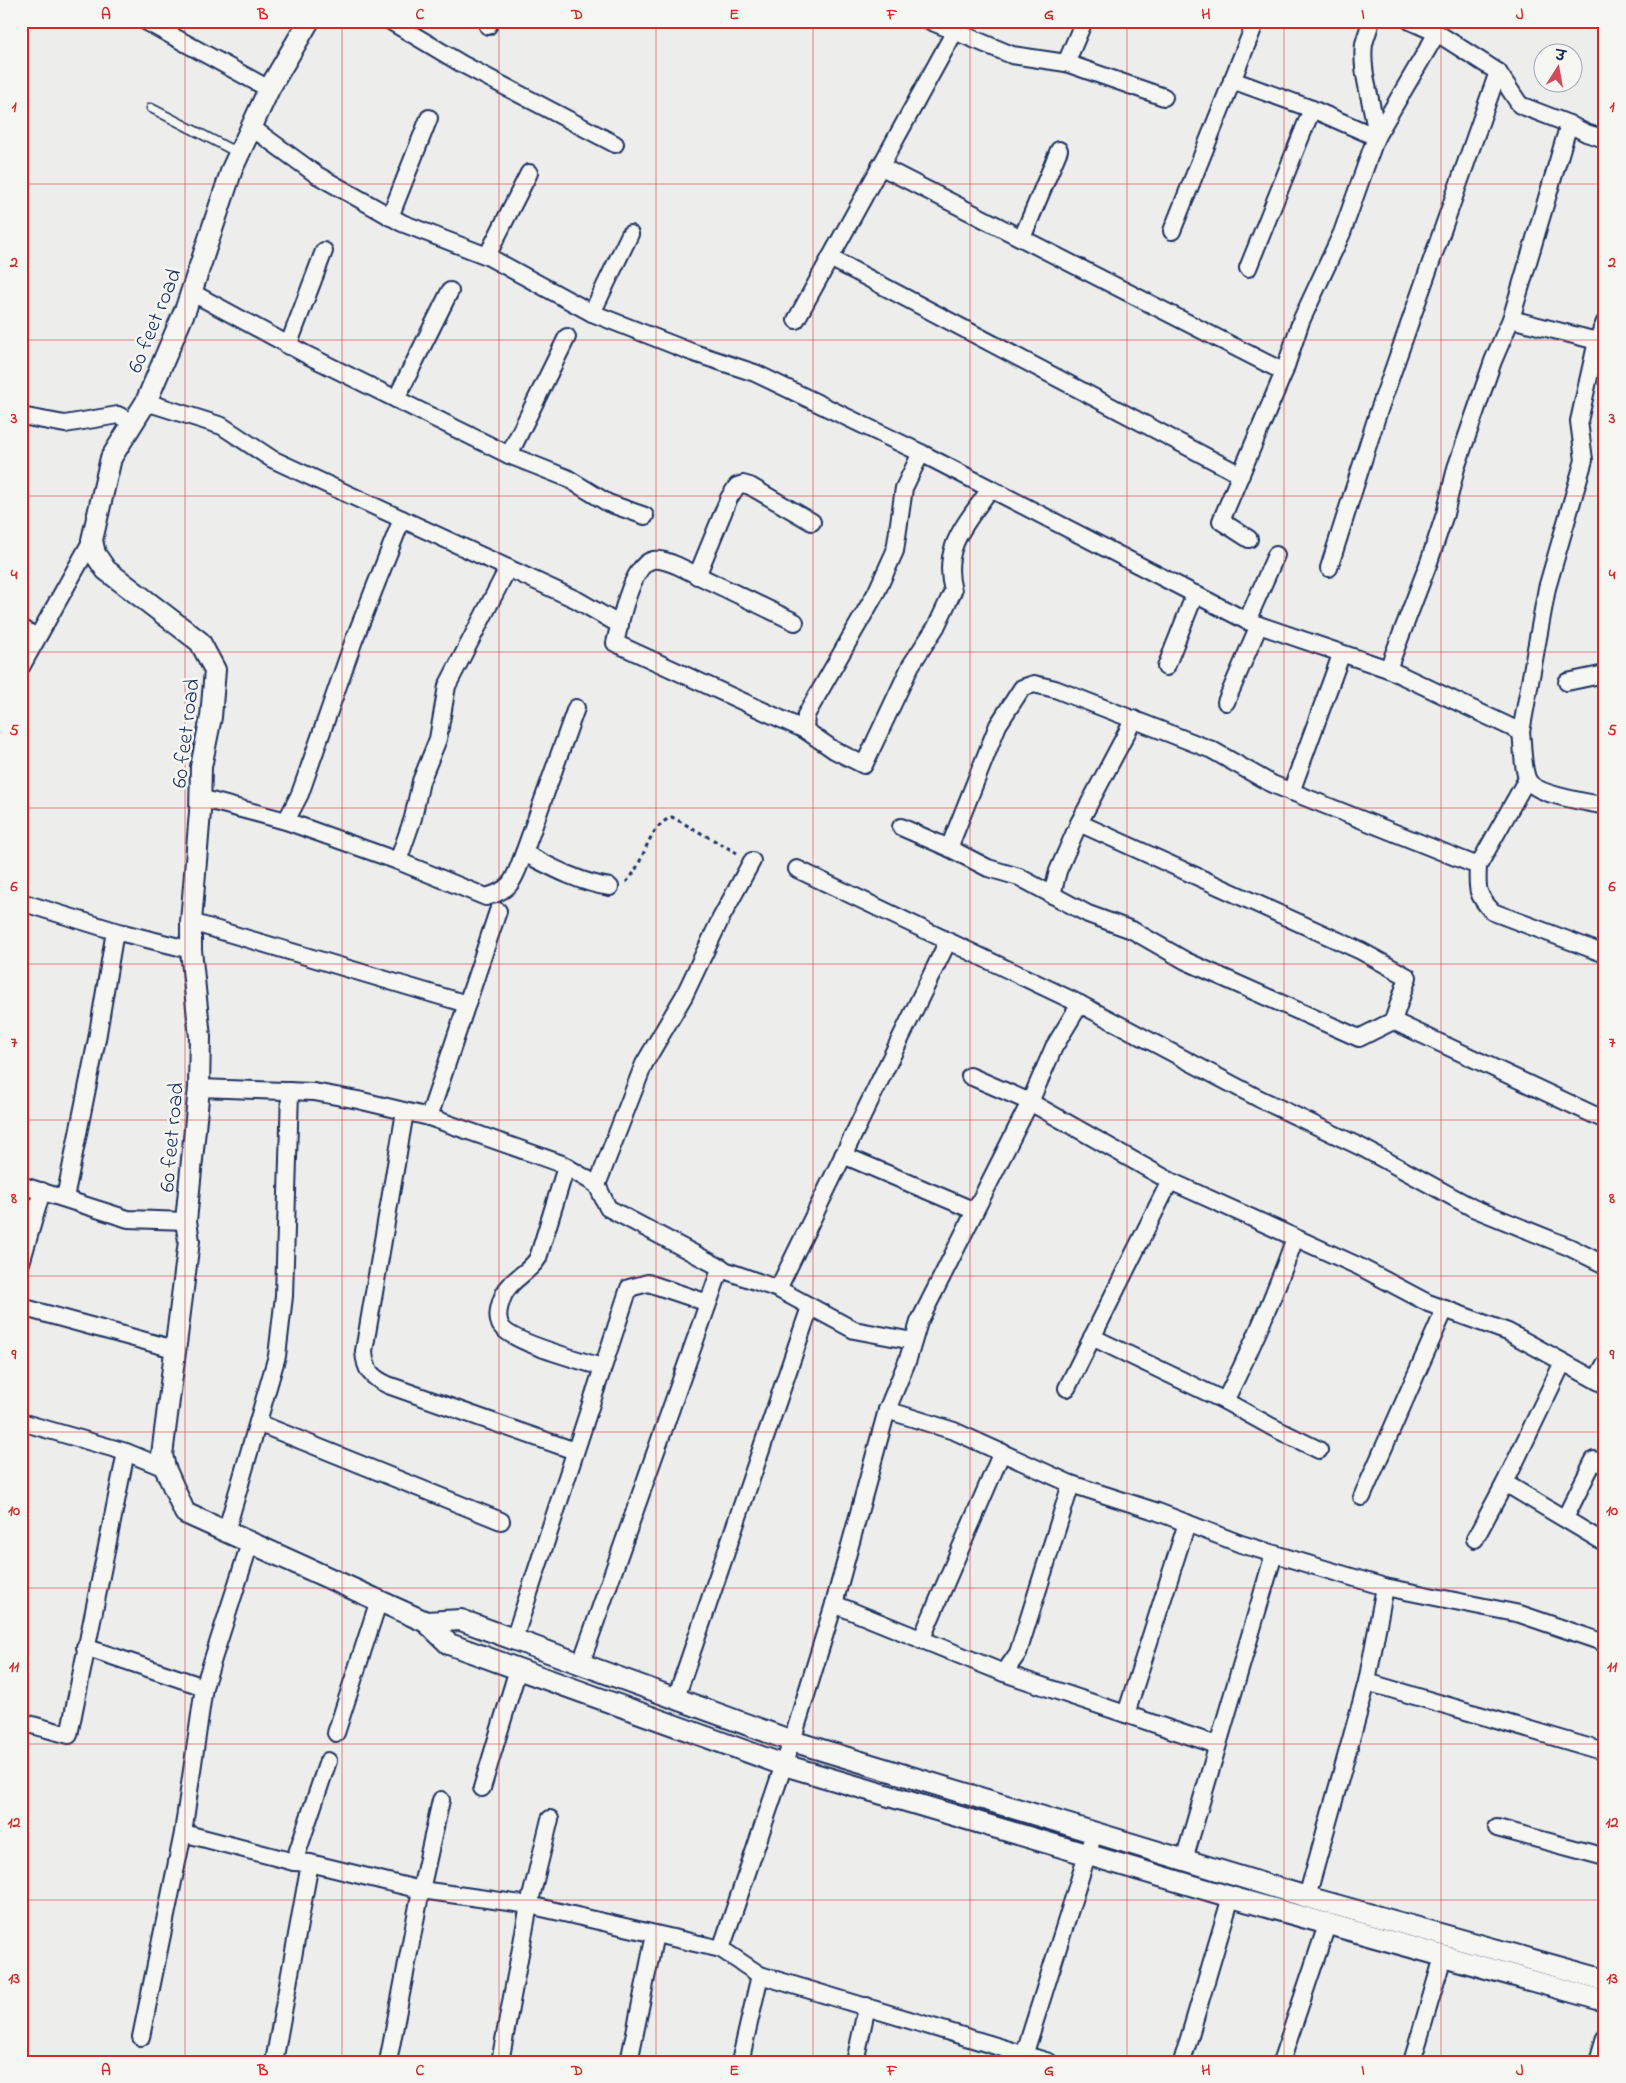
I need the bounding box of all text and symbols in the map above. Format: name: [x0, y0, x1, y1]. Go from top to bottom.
text: A: [101, 3, 111, 27]
text: B: [257, 3, 269, 27]
text: C: [416, 3, 425, 27]
text: D: [570, 3, 583, 27]
text: E: [729, 3, 739, 27]
text: F: [886, 3, 898, 27]
text: G: [1044, 3, 1054, 27]
text: H: [1201, 3, 1211, 27]
text: I: [1361, 3, 1365, 27]
text: J: [1516, 3, 1524, 27]
north arrow: [1534, 42, 1584, 92]
text: उ: [1552, 45, 1568, 68]
text: 1: [11, 95, 17, 119]
text: 1: [1609, 95, 1615, 119]
text: 2: [9, 251, 18, 275]
text: 2: [1607, 251, 1616, 275]
street label: 60 feet road: [120, 264, 191, 378]
text: 3: [10, 407, 18, 431]
text: 3: [1608, 407, 1616, 431]
text: 4: [10, 563, 18, 587]
text: 4: [1608, 563, 1616, 587]
street label: 60 feet road: [164, 677, 210, 790]
text: 5: [9, 719, 19, 743]
text: 5: [1607, 719, 1617, 743]
text: 6: [9, 875, 18, 899]
text: 6: [1607, 875, 1616, 899]
text: 7: [11, 1031, 18, 1055]
text: 7: [1609, 1031, 1616, 1055]
street label: 60 feet road: [152, 1081, 194, 1193]
text: 8: [10, 1187, 17, 1211]
text: 8: [1608, 1187, 1615, 1211]
text: 9: [11, 1343, 17, 1367]
text: 9: [1609, 1343, 1615, 1367]
text: 10: [8, 1499, 20, 1523]
text: 10: [1606, 1499, 1618, 1523]
text: 11: [9, 1655, 20, 1679]
text: 11: [1607, 1655, 1618, 1679]
text: 12: [7, 1811, 21, 1835]
text: 12: [1605, 1811, 1619, 1835]
text: 13: [8, 1967, 20, 1991]
text: 13: [1606, 1967, 1618, 1991]
text: A: [101, 2059, 111, 2083]
text: B: [257, 2059, 269, 2083]
text: C: [416, 2059, 425, 2083]
text: D: [570, 2059, 583, 2083]
text: E: [729, 2059, 739, 2083]
text: F: [886, 2059, 898, 2083]
text: G: [1044, 2059, 1054, 2083]
text: H: [1201, 2059, 1211, 2083]
text: I: [1361, 2059, 1365, 2083]
text: J: [1516, 2059, 1524, 2083]

